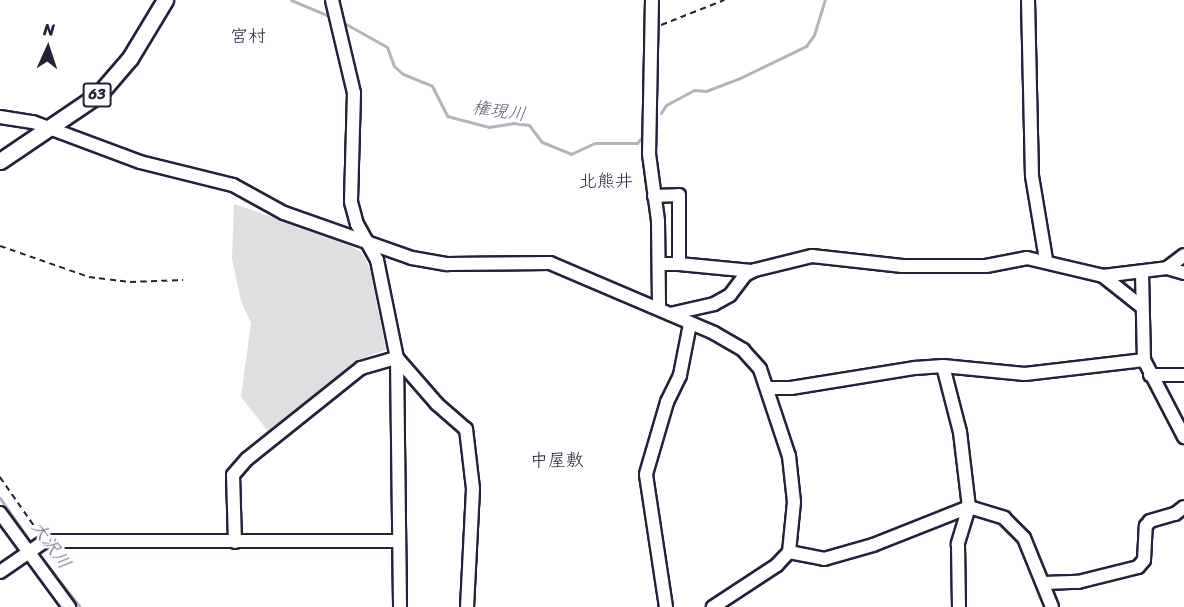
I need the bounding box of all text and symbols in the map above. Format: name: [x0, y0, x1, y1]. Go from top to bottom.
text: N: [43, 15, 55, 44]
north arrow: [18, 18, 78, 78]
district label: 宮村: [230, 25, 266, 47]
road number: 63: [82, 83, 112, 107]
water label: 権現川: [471, 97, 527, 125]
district label: 北熊井: [579, 170, 633, 192]
district label: 中屋敷: [530, 449, 584, 471]
water label: 大沢川: [26, 517, 76, 573]

